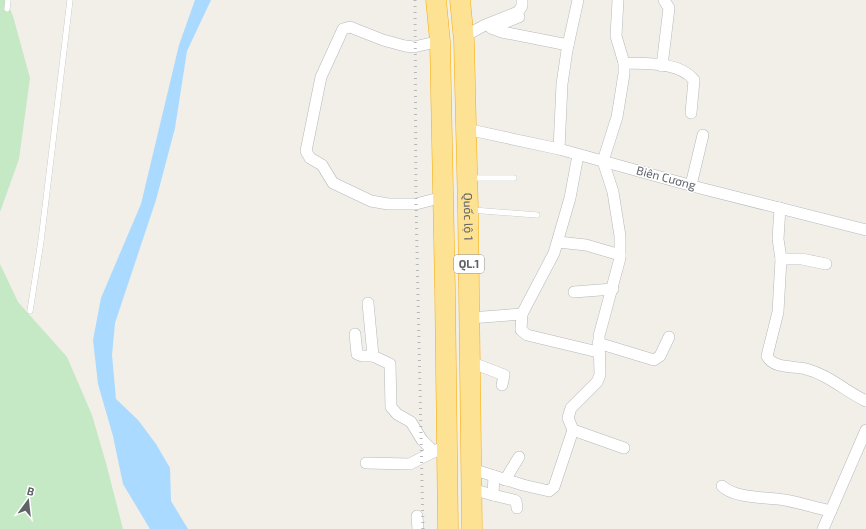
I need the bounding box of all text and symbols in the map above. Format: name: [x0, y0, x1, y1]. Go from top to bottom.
street label: Biên Cương: [635, 162, 698, 192]
street label: Quốc lộ 1: [461, 193, 476, 241]
road number: QL.1: [454, 255, 484, 273]
north arrow: [8, 481, 48, 521]
text: B: [26, 484, 36, 498]

